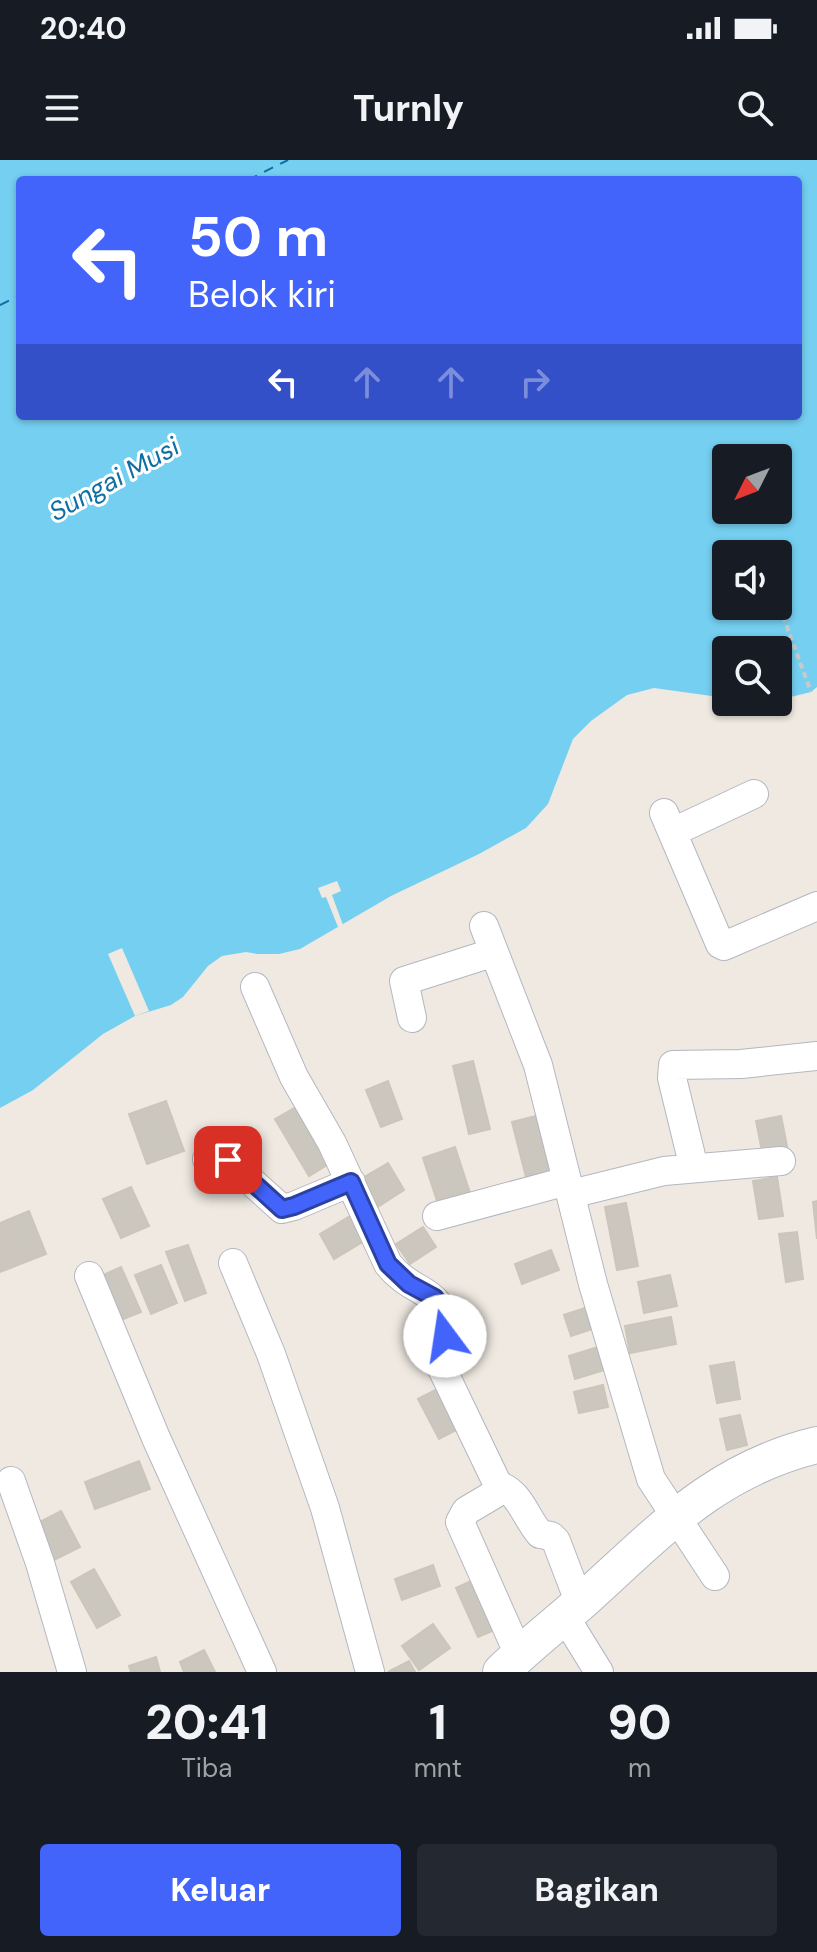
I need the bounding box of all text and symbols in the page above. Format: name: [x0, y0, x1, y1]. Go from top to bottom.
text: 20:40: [40, 9, 127, 48]
text: Turnly: [353, 85, 464, 132]
icon: menu: [40, 86, 84, 130]
icon: search: [733, 86, 777, 130]
text: 50 m: [188, 200, 328, 273]
icon: left: [56, 208, 160, 312]
text: Belok kiri: [188, 271, 336, 318]
icon: left: [261, 360, 305, 404]
icon: ahead: [345, 360, 389, 404]
icon: ahead: [429, 360, 473, 404]
icon: right: [513, 360, 557, 404]
water label: Sungai Musi: [43, 429, 186, 529]
north arrow: [712, 444, 792, 524]
map controls: [712, 444, 792, 716]
button: sound: [712, 540, 792, 620]
button: search: [712, 636, 792, 716]
pin: [194, 1126, 262, 1194]
icon: arrive: [206, 1138, 250, 1182]
position arrow: [403, 1294, 487, 1378]
text: 20:41: [145, 1691, 268, 1754]
text: 1: [429, 1691, 447, 1754]
text: 90: [607, 1691, 672, 1754]
text: Tiba: [181, 1751, 232, 1785]
text: mnt: [414, 1751, 462, 1785]
text: m: [628, 1751, 651, 1785]
button: Keluar: [40, 1844, 401, 1936]
button: Bagikan: [417, 1844, 777, 1936]

